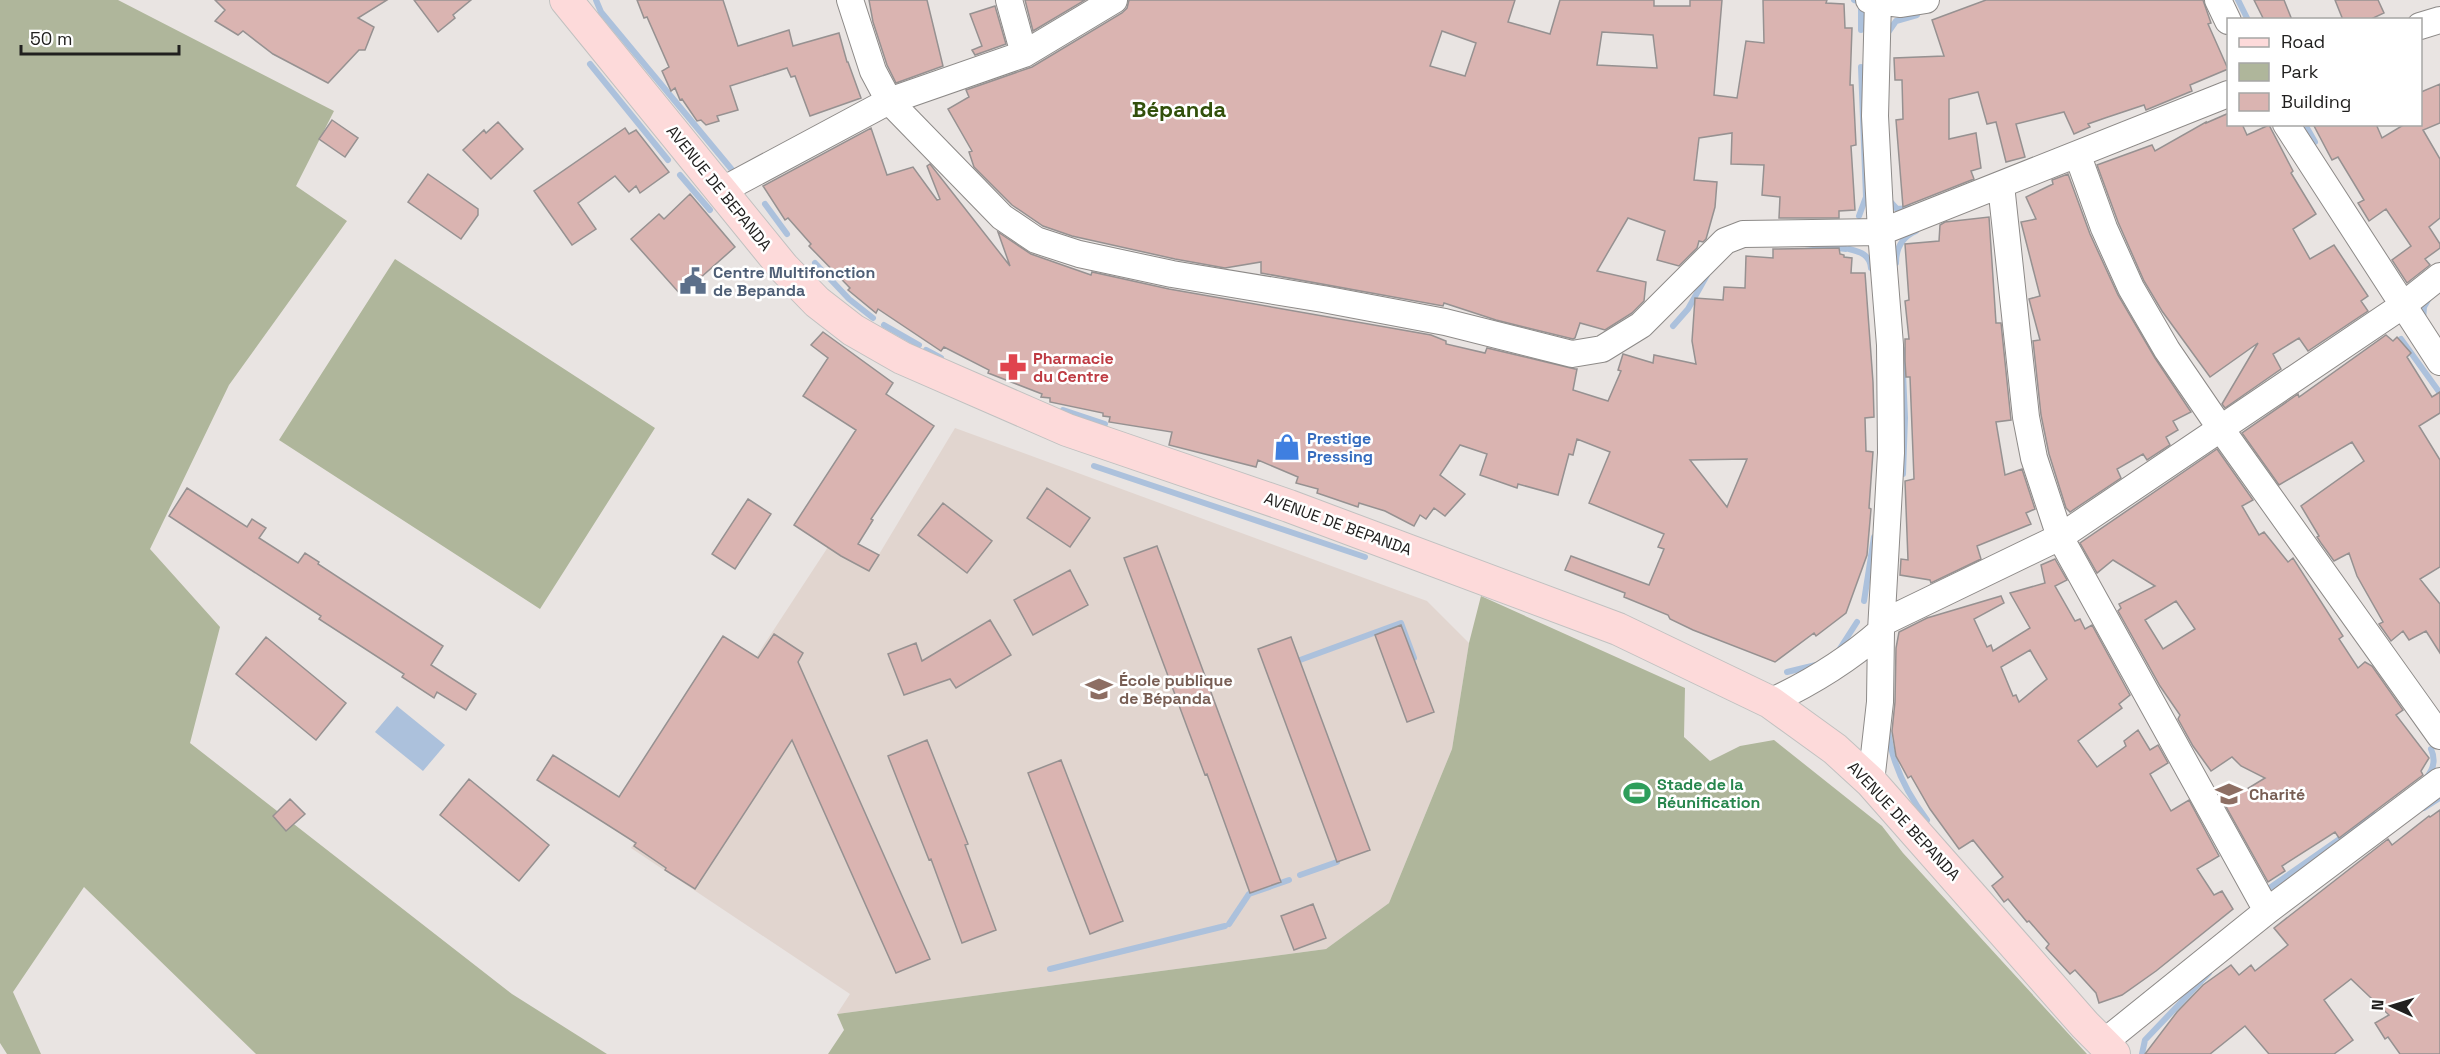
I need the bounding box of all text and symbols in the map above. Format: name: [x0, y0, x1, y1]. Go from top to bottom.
scale bar: [21, 18, 178, 56]
legend: [2227, 18, 2422, 126]
text: 50 m: [30, 27, 72, 50]
text: Road: [2281, 30, 2325, 53]
text: Park: [2281, 60, 2319, 83]
text: Building: [2281, 90, 2351, 113]
district label: Bépanda: [1132, 95, 1226, 123]
street label: AVENUE DE BEPANDA: [662, 121, 776, 255]
place label: Centre Multifonction de Bepanda: [713, 262, 875, 301]
public building icon: Centre Multifonction de Bepanda: [678, 266, 708, 296]
place label: Pharmacie du Centre: [1033, 348, 1114, 387]
pharmacy icon: Pharmacie du Centre: [998, 352, 1028, 382]
place label: Prestige Pressing: [1307, 428, 1373, 467]
shop icon: Prestige Pressing: [1272, 432, 1302, 462]
street label: AVENUE DE BEPANDA: [1261, 487, 1415, 561]
place label: École publique de Bépanda: [1119, 670, 1233, 709]
school or university icon: École publique de Bépanda: [1084, 674, 1114, 704]
street label: AVENUE DE BEPANDA: [1843, 757, 1965, 885]
place label: Stade de la Réunification: [1657, 774, 1760, 813]
sports icon: Stade de la Réunification: [1622, 778, 1652, 808]
school or university icon: Charité: [2214, 779, 2244, 809]
place label: Charité: [2249, 784, 2305, 805]
north arrow: [2362, 976, 2422, 1036]
text: N: [2367, 999, 2388, 1011]

